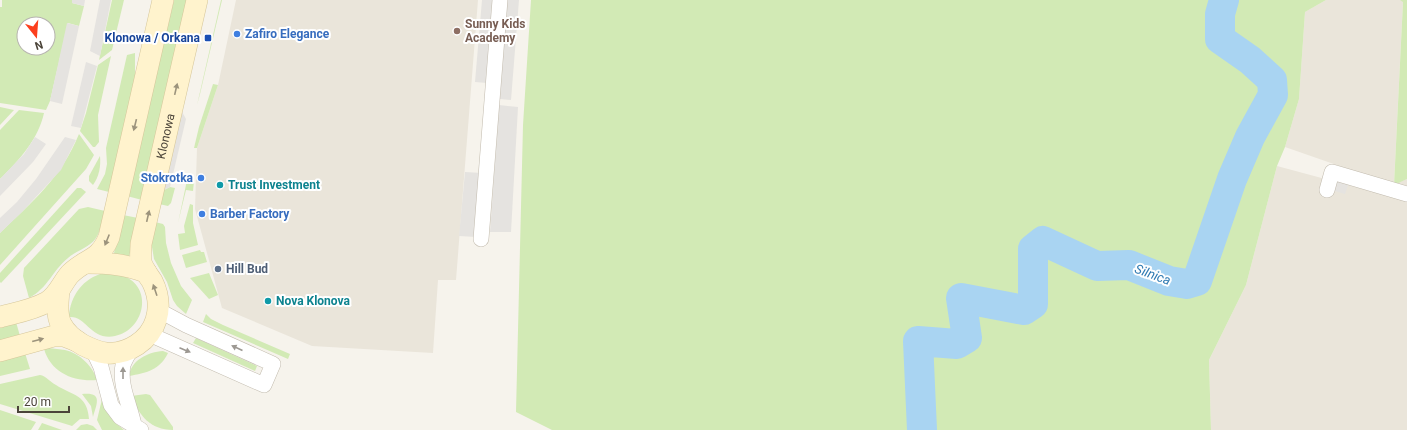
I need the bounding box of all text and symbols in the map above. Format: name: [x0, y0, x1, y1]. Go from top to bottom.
north arrow: [16, 16, 56, 56]
place label: Sunny Kids Academy: [465, 17, 525, 45]
marker: Sunny Kids Academy: [452, 26, 462, 36]
place label: Zafiro Elegance: [245, 27, 330, 41]
marker: Zafiro Elegance: [232, 29, 242, 39]
place label: Klonowa / Orkana: [105, 31, 201, 45]
marker: Klonowa / Orkana: [203, 33, 213, 43]
text: N: [33, 38, 44, 53]
one-way arrow: [174, 83, 180, 95]
street label: Klonowa: [154, 112, 178, 160]
one-way arrow: [132, 119, 138, 131]
place label: Stokrotka: [141, 171, 194, 185]
marker: Stokrotka: [196, 173, 206, 183]
place label: Trust Investment: [228, 178, 320, 192]
marker: Trust Investment: [215, 180, 225, 190]
place label: Barber Factory: [210, 207, 290, 221]
one-way arrow: [145, 209, 151, 222]
marker: Barber Factory: [197, 209, 207, 219]
one-way arrow: [104, 235, 110, 246]
water label: Silnica: [1133, 261, 1173, 288]
place label: Hill Bud: [226, 262, 268, 276]
marker: Hill Bud: [213, 264, 223, 274]
one-way arrow: [152, 284, 158, 296]
place label: Nova Klonova: [276, 294, 351, 308]
marker: Nova Klonova: [263, 296, 273, 306]
one-way arrow: [32, 337, 44, 343]
one-way arrow: [232, 345, 243, 351]
one-way arrow: [179, 347, 190, 353]
one-way arrow: [120, 366, 126, 379]
scale bar: [18, 388, 69, 414]
text: 20 m: [24, 395, 51, 409]

